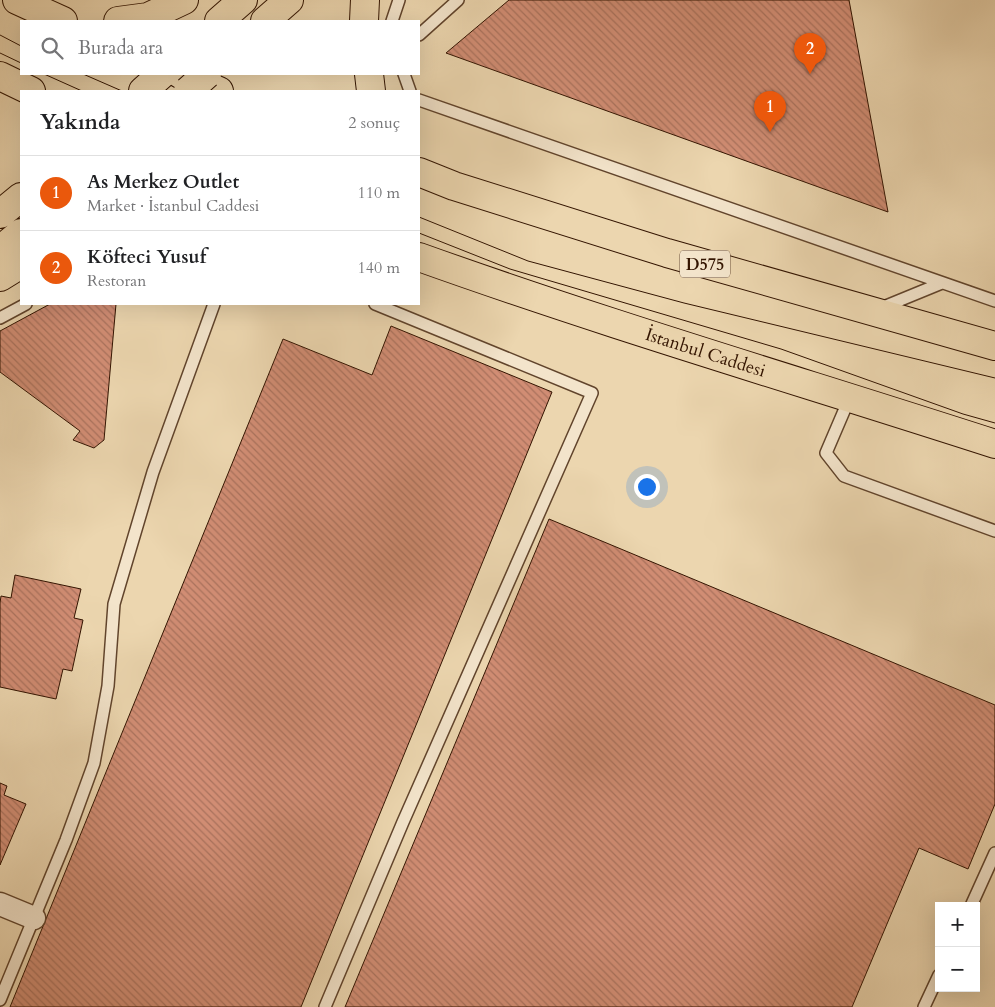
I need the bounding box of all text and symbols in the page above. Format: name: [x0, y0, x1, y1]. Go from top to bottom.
search box: [20, 20, 420, 75]
pin: 2: [794, 33, 826, 74]
icon: search: [38, 34, 66, 62]
text: Burada ara: [78, 35, 163, 61]
pin: 1: [754, 91, 786, 132]
text: Yakında: [40, 108, 120, 137]
text: 2 sonuç: [348, 112, 400, 134]
text: As Merkez Outlet: [87, 169, 239, 195]
text: 1: [52, 182, 60, 204]
text: 110 m: [358, 182, 400, 204]
text: Market · İstanbul Caddesi: [87, 195, 259, 217]
text: Köfteci Yusuf: [87, 244, 206, 270]
road number: D575: [680, 250, 730, 278]
text: 2: [52, 257, 60, 279]
text: 140 m: [358, 257, 400, 279]
text: Restoran: [87, 270, 146, 292]
street label: İstanbul Caddesi: [642, 322, 769, 384]
your location: [634, 474, 660, 500]
map controls: [935, 902, 980, 992]
button: +: [935, 902, 980, 947]
button: −: [935, 947, 980, 992]

